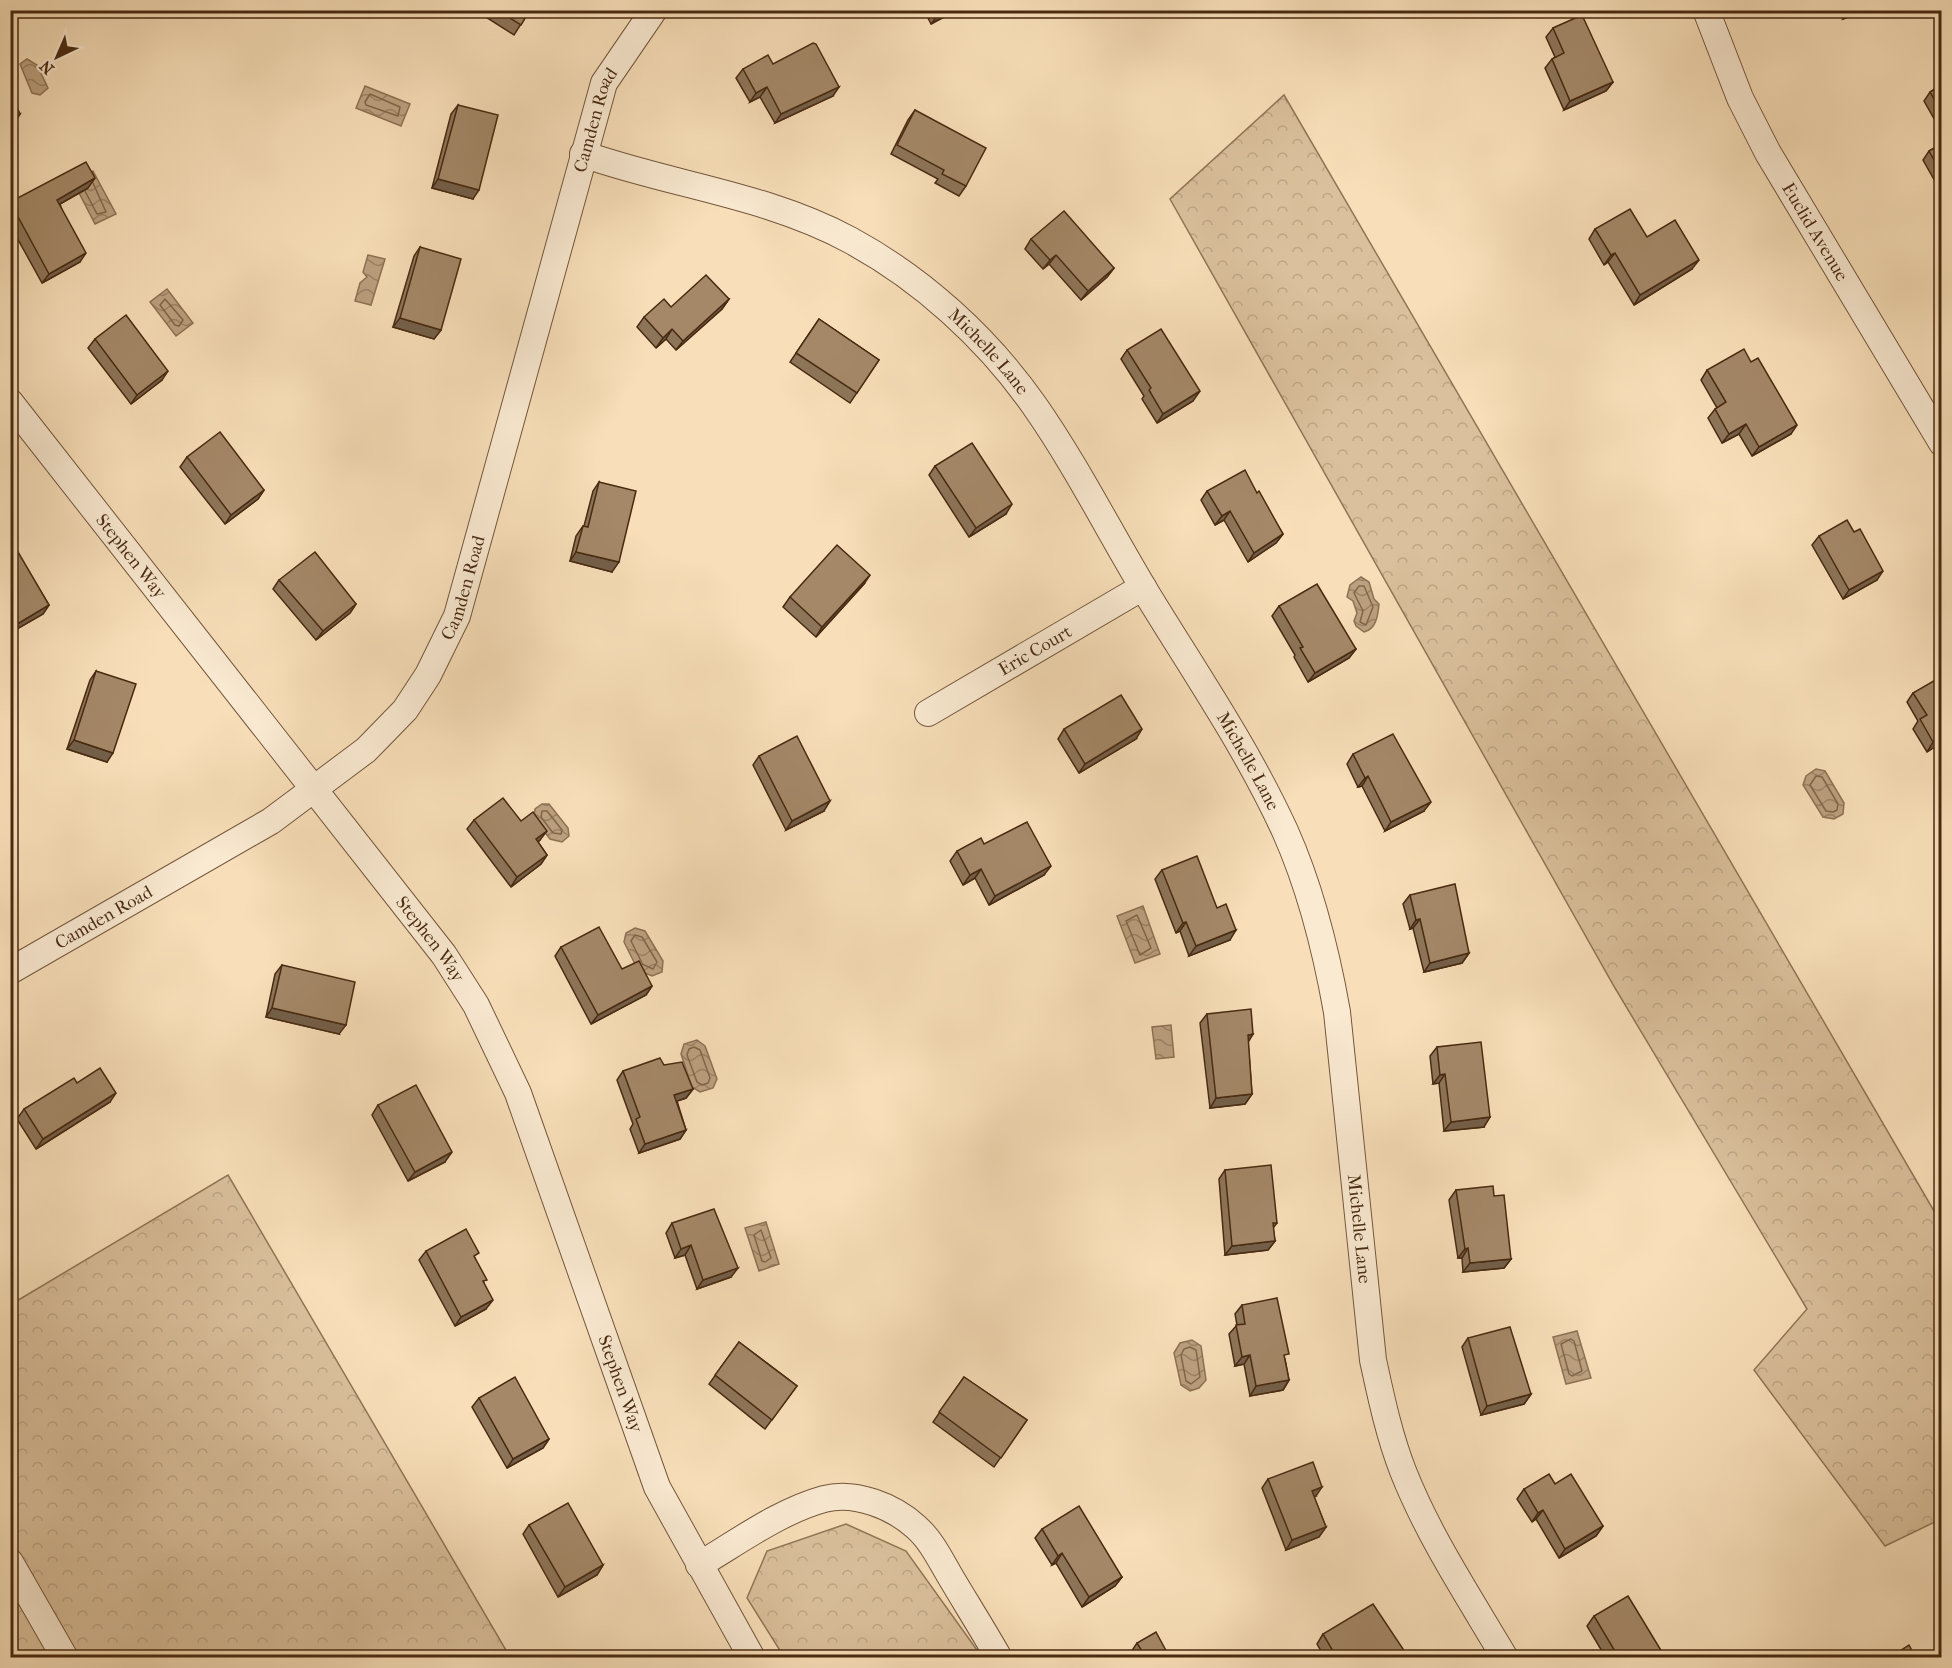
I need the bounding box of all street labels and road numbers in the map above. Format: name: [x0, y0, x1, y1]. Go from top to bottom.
street label: Camden Road: [570, 64, 622, 175]
street label: Euclid Avenue: [1777, 179, 1852, 285]
street label: Michelle Lane: [944, 304, 1033, 399]
street label: Stephen Way: [91, 510, 171, 604]
street label: Camden Road: [437, 533, 490, 644]
street label: Eric Court: [995, 621, 1076, 680]
street label: Michelle Lane: [1212, 708, 1284, 814]
street label: Camden Road: [52, 881, 156, 954]
street label: Stephen Way: [391, 892, 469, 987]
street label: Michelle Lane: [1343, 1173, 1375, 1285]
street label: Stephen Way: [593, 1332, 647, 1436]

